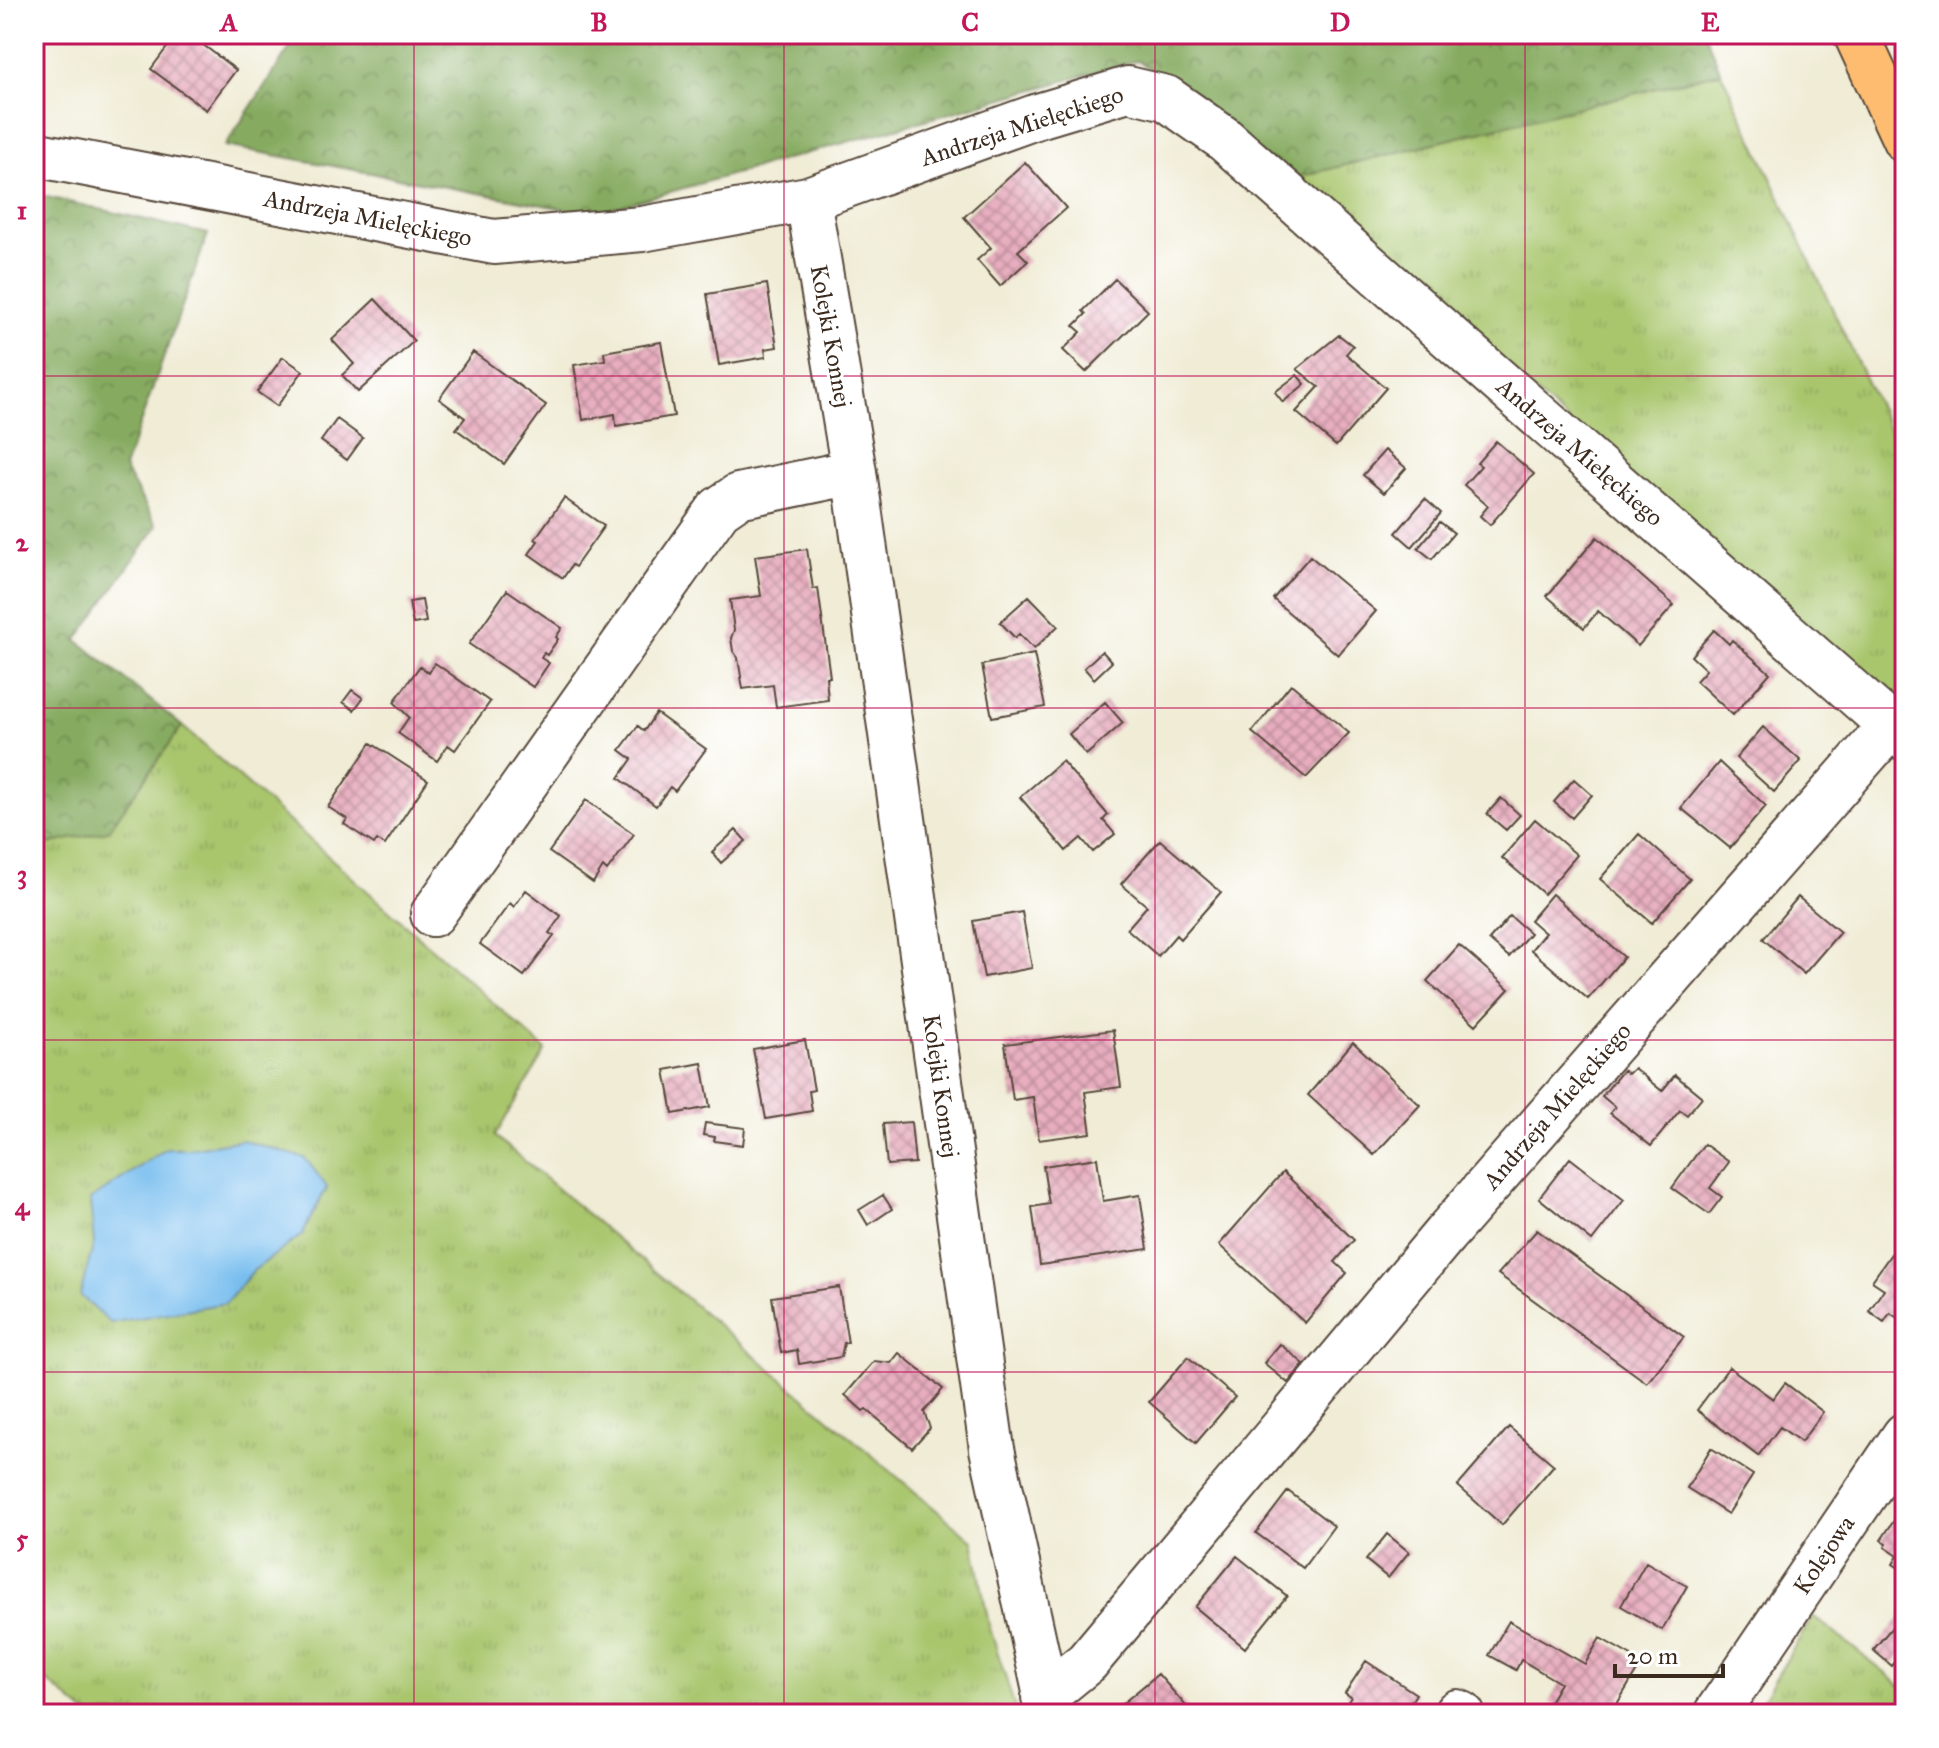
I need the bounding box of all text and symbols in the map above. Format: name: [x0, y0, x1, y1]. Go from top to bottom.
text: A: [218, 6, 238, 38]
text: B: [590, 6, 608, 38]
text: C: [961, 6, 979, 38]
text: D: [1330, 6, 1350, 38]
text: E: [1701, 6, 1720, 38]
street label: Andrzeja Mielęckiego: [916, 79, 1127, 173]
street label: Andrzeja Mielęckiego: [260, 183, 475, 253]
text: 1: [17, 194, 27, 226]
street label: Kolejki Konnej: [804, 262, 858, 410]
street label: Andrzeja Mielęckiego: [1490, 371, 1670, 533]
text: 2: [16, 526, 30, 558]
text: 3: [17, 858, 27, 890]
street label: Kolejki Konnej: [916, 1012, 966, 1160]
street label: Andrzeja Mielęckiego: [1476, 1016, 1638, 1196]
text: 4: [15, 1190, 31, 1222]
street label: Kolejowa: [1787, 1509, 1862, 1600]
text: 5: [16, 1522, 29, 1554]
scale bar: [1615, 1628, 1723, 1678]
text: 20 m: [1627, 1641, 1678, 1671]

